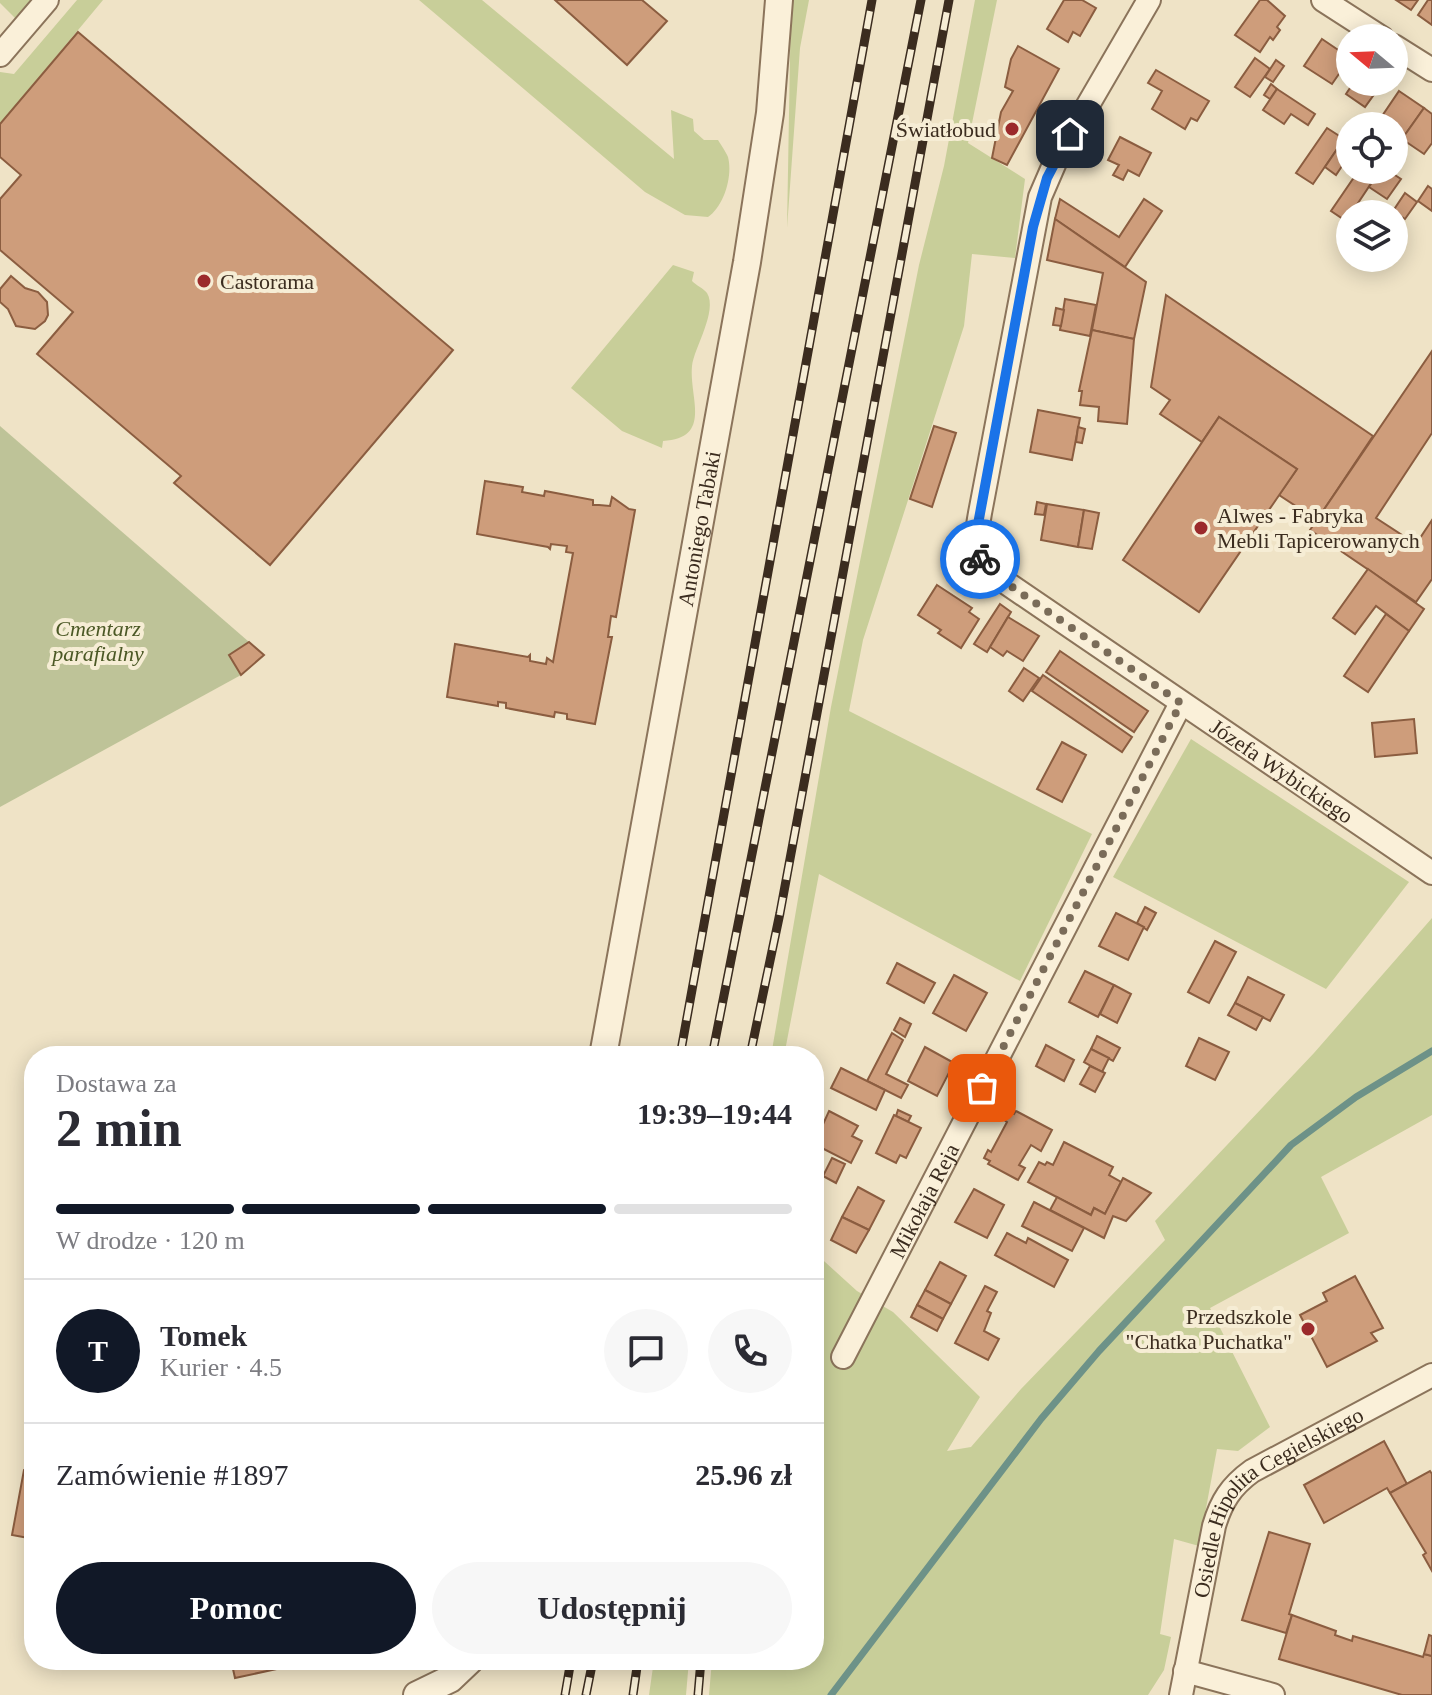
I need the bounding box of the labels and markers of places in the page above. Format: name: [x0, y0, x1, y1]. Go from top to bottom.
pin: [1036, 100, 1104, 168]
place label: Światłobud: [896, 117, 996, 142]
marker: Światłobud: [1003, 120, 1021, 138]
place label: Castorama: [220, 269, 314, 294]
marker: Castorama: [195, 272, 213, 290]
place label: Alwes - Fabryka Mebli Tapicerowanych: [1217, 503, 1420, 553]
marker: Alwes - Fabryka Mebli Tapicerowanych: [1192, 519, 1210, 537]
pin: [948, 1054, 1016, 1122]
place label: Przedszkole "Chatka Puchatka": [1126, 1304, 1292, 1354]
marker: Przedszkole "Chatka Puchatka": [1299, 1320, 1317, 1338]

